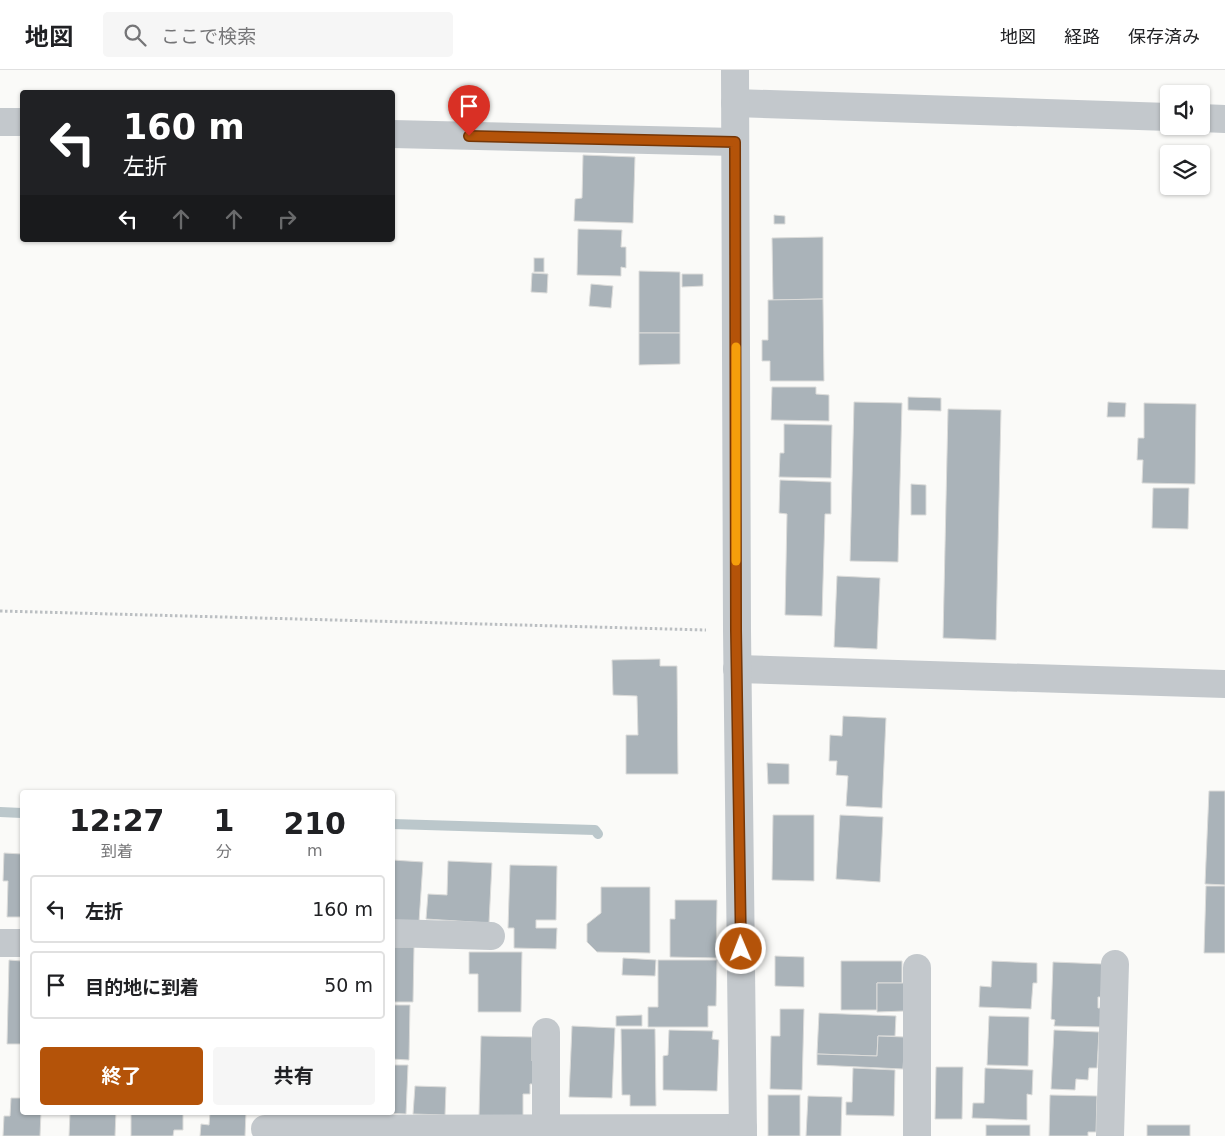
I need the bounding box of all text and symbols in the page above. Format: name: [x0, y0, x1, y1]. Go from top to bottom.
search box: [103, 12, 453, 57]
icon: search: [121, 21, 149, 49]
text: 地図: [25, 23, 73, 51]
text: ここで検索: [161, 25, 256, 47]
text: 地図: [1000, 26, 1036, 47]
text: 経路: [1064, 26, 1100, 47]
text: 保存済み: [1128, 26, 1200, 47]
pin: [448, 85, 490, 136]
map controls: [1160, 85, 1210, 195]
button: sound: [1160, 85, 1210, 135]
icon: arrive: [455, 92, 483, 120]
text: 160 m: [123, 107, 245, 147]
icon: left: [40, 110, 105, 175]
button: layers: [1160, 145, 1210, 195]
text: 左折: [123, 154, 167, 179]
icon: left: [114, 205, 142, 233]
icon: ahead: [167, 205, 195, 233]
icon: ahead: [220, 205, 248, 233]
icon: right: [273, 205, 301, 233]
text: 12:27: [69, 803, 165, 838]
text: 1: [214, 803, 234, 838]
text: 210: [283, 806, 346, 841]
text: m: [307, 841, 322, 860]
text: 到着: [101, 842, 133, 861]
text: 分: [216, 842, 232, 861]
icon: left: [42, 895, 70, 923]
text: 160 m: [312, 898, 373, 920]
text: 左折: [85, 900, 123, 922]
position arrow: [714, 922, 766, 974]
icon: arrive: [42, 971, 70, 999]
text: 50 m: [324, 974, 373, 996]
text: 目的地に到着: [85, 976, 199, 998]
button: 終了: [40, 1047, 203, 1105]
button: 共有: [213, 1047, 375, 1105]

